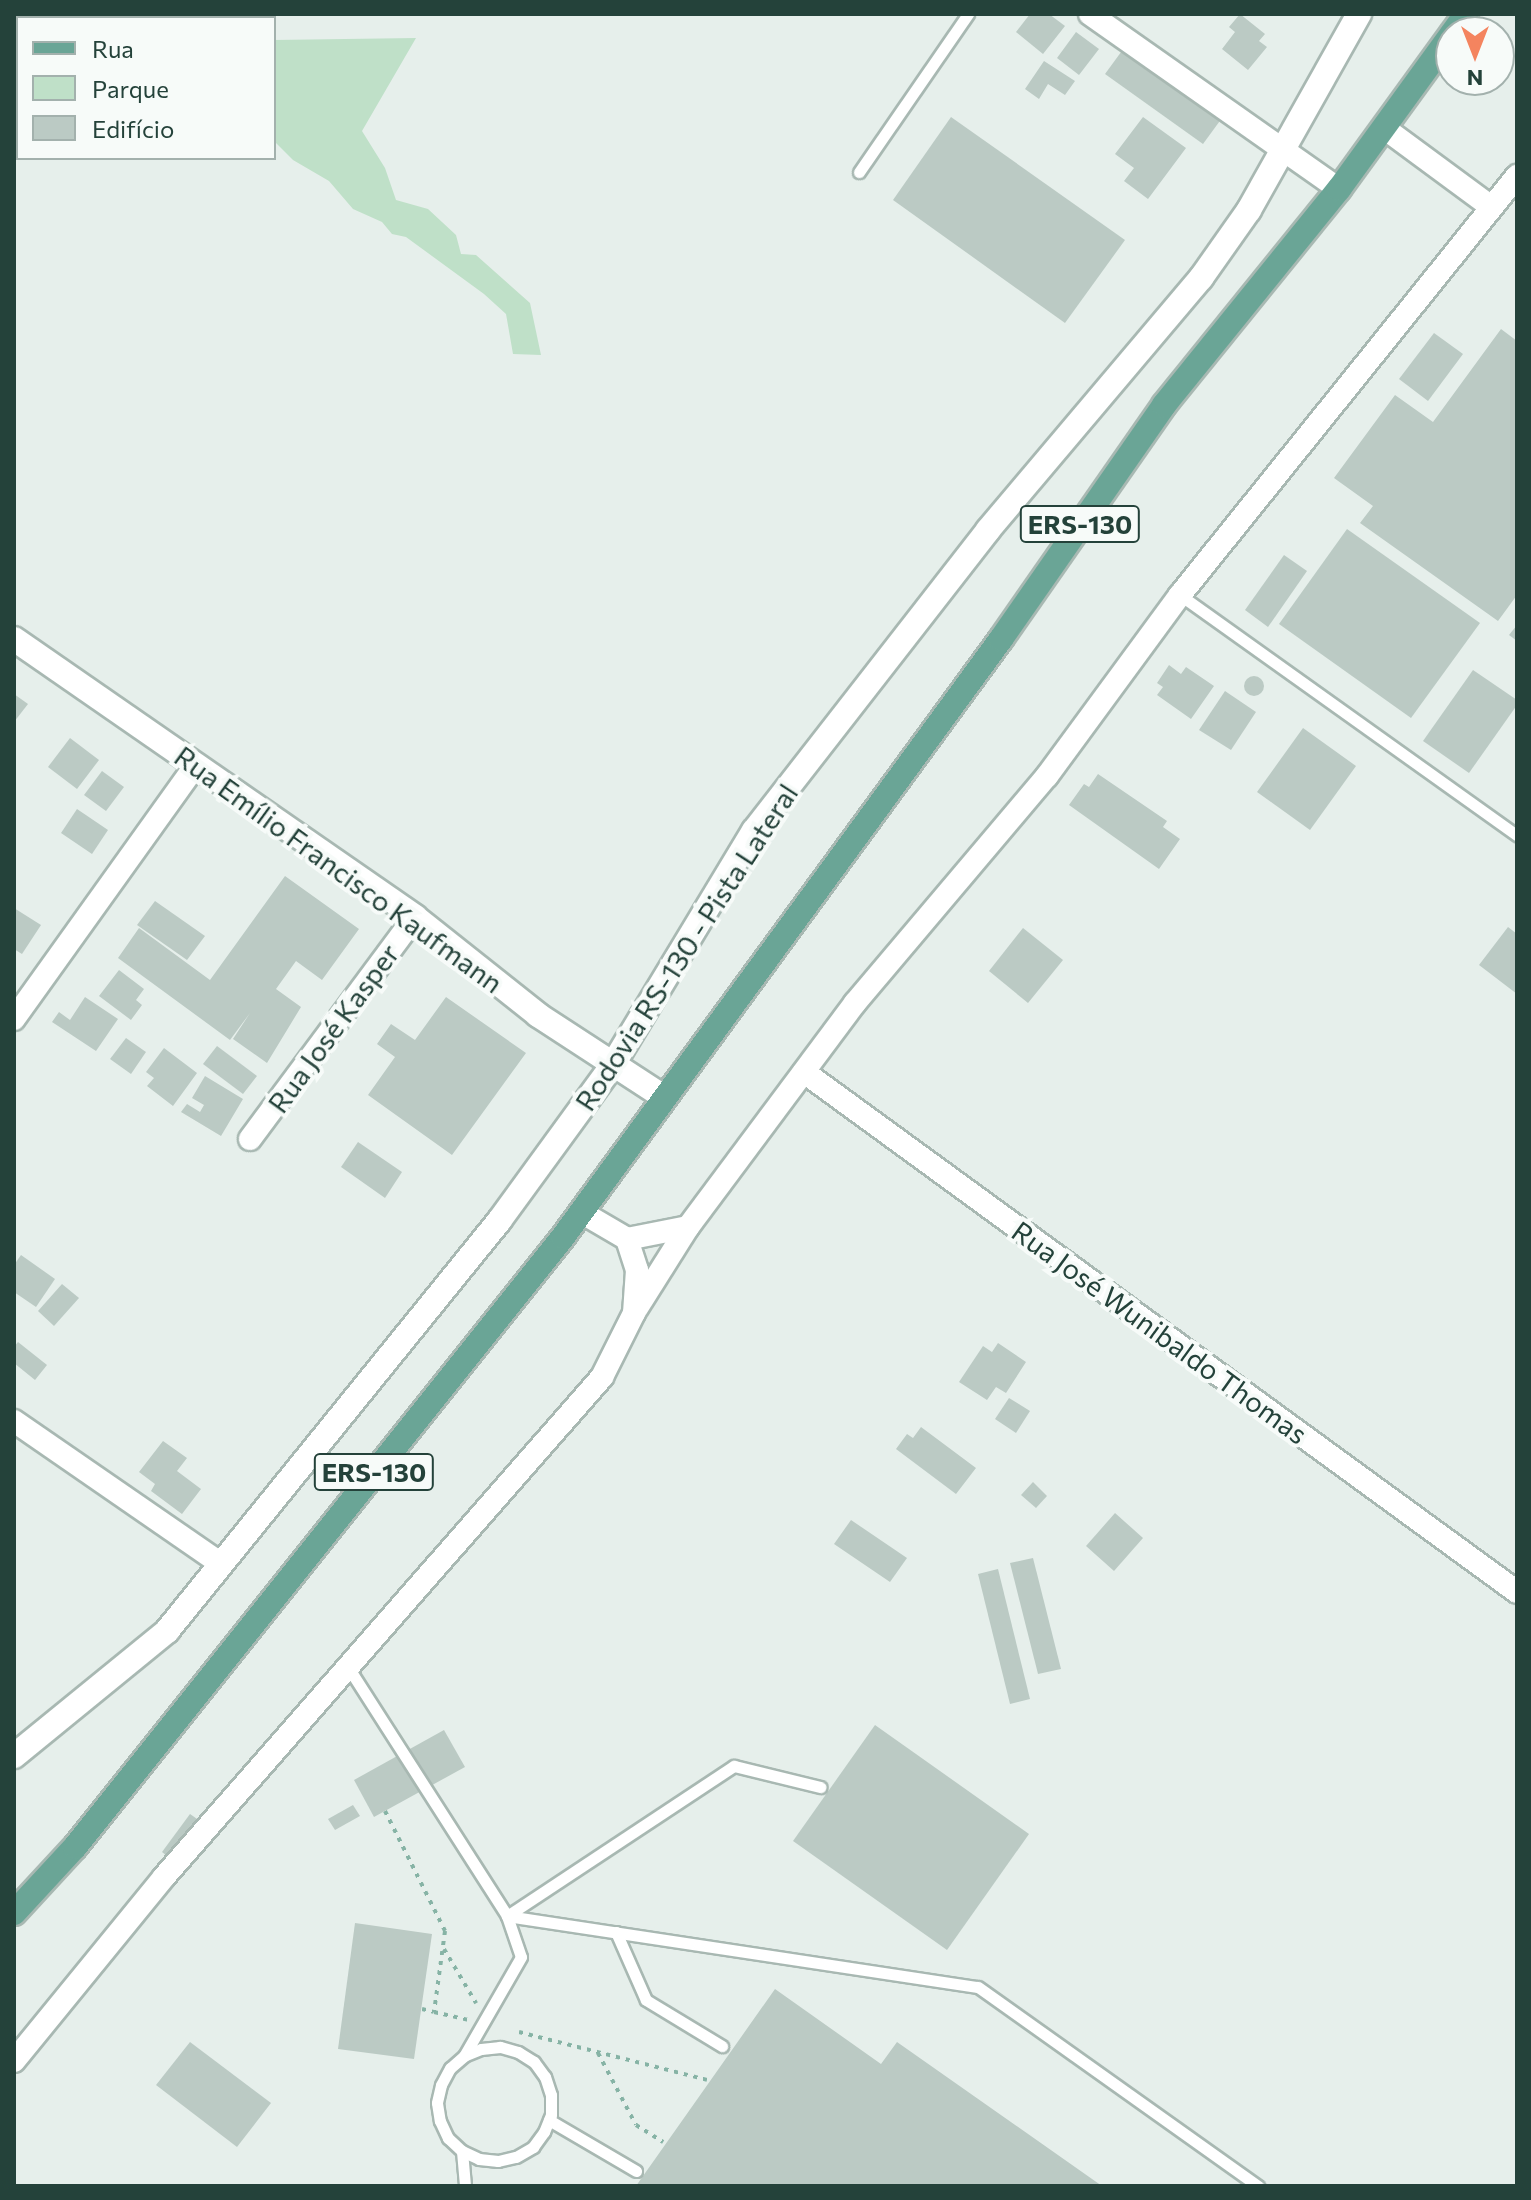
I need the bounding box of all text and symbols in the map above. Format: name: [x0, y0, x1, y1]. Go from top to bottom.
legend: [16, 16, 276, 160]
north arrow: [1435, 16, 1515, 96]
text: Rua: [92, 34, 134, 63]
text: N: [1467, 65, 1483, 92]
text: Parque: [92, 74, 169, 103]
text: Edifício: [92, 114, 174, 143]
road number: ERS-130: [1018, 502, 1142, 546]
street label: Rua Emílio Francisco Kaufmann: [168, 739, 510, 999]
street label: Rodovia RS-130 - Pista Lateral: [568, 777, 804, 1117]
street label: Rua José Kasper: [261, 937, 405, 1119]
street label: Rua José Wunibaldo Thomas: [1006, 1214, 1314, 1450]
road number: ERS-130: [312, 1450, 436, 1494]

